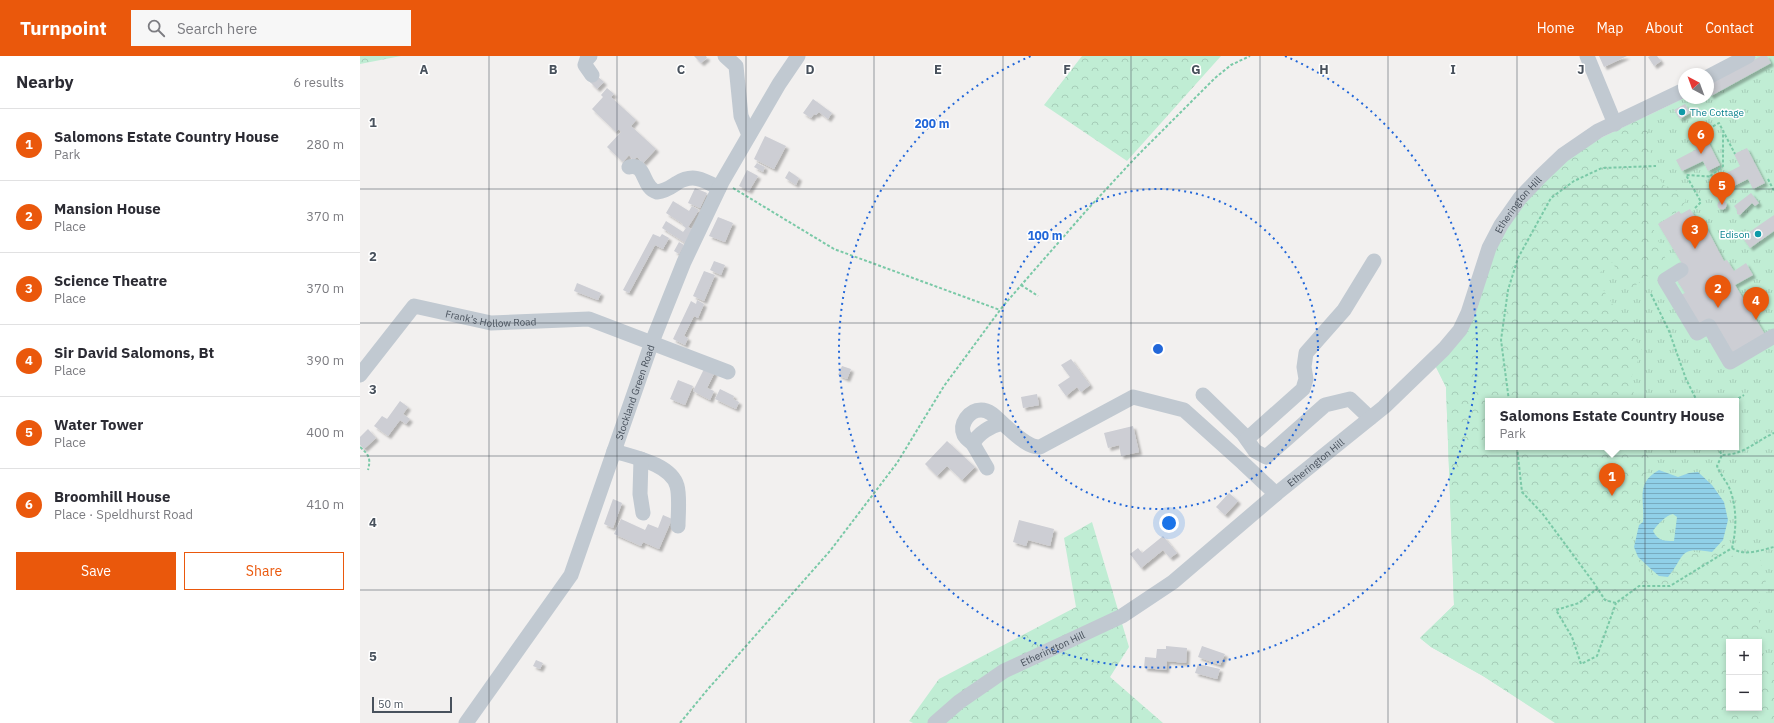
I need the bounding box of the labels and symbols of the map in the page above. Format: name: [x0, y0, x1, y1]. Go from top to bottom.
text: A: [420, 61, 429, 78]
text: B: [549, 61, 558, 78]
text: C: [677, 61, 686, 78]
text: D: [805, 61, 815, 78]
text: E: [934, 61, 942, 78]
text: F: [1063, 61, 1071, 78]
text: G: [1191, 61, 1201, 78]
text: H: [1319, 61, 1329, 78]
text: I: [1450, 61, 1456, 78]
text: J: [1577, 61, 1585, 78]
north arrow: [1678, 68, 1714, 104]
place label: The Cottage: [1690, 106, 1745, 119]
marker: The Cottage: [1677, 107, 1687, 117]
text: 1: [369, 114, 377, 131]
text: 200 m: [914, 116, 950, 131]
pin: 6: [1688, 121, 1714, 154]
pin: 5: [1709, 172, 1735, 205]
street label: Etherington Hill: [1491, 173, 1544, 235]
pin: 3: [1682, 216, 1708, 249]
text: 100 m: [1027, 228, 1063, 243]
place label: Edison: [1720, 228, 1750, 241]
marker: Edison: [1753, 229, 1763, 239]
text: 2: [369, 248, 377, 265]
pin: 2: [1705, 275, 1731, 308]
pin: 4: [1743, 287, 1769, 320]
street label: Frank's Hollow Road: [444, 307, 537, 330]
centre of rings: [1151, 342, 1165, 356]
street label: Stockland Green Road: [612, 343, 657, 441]
text: 3: [369, 381, 377, 398]
street label: Etherington Hill: [1284, 435, 1347, 489]
pin: 1: [1599, 463, 1625, 496]
your location: [1159, 513, 1179, 533]
text: 4: [369, 514, 377, 531]
street label: Etherington Hill: [1018, 628, 1087, 669]
text: 5: [369, 648, 377, 665]
scale bar: [372, 695, 452, 714]

